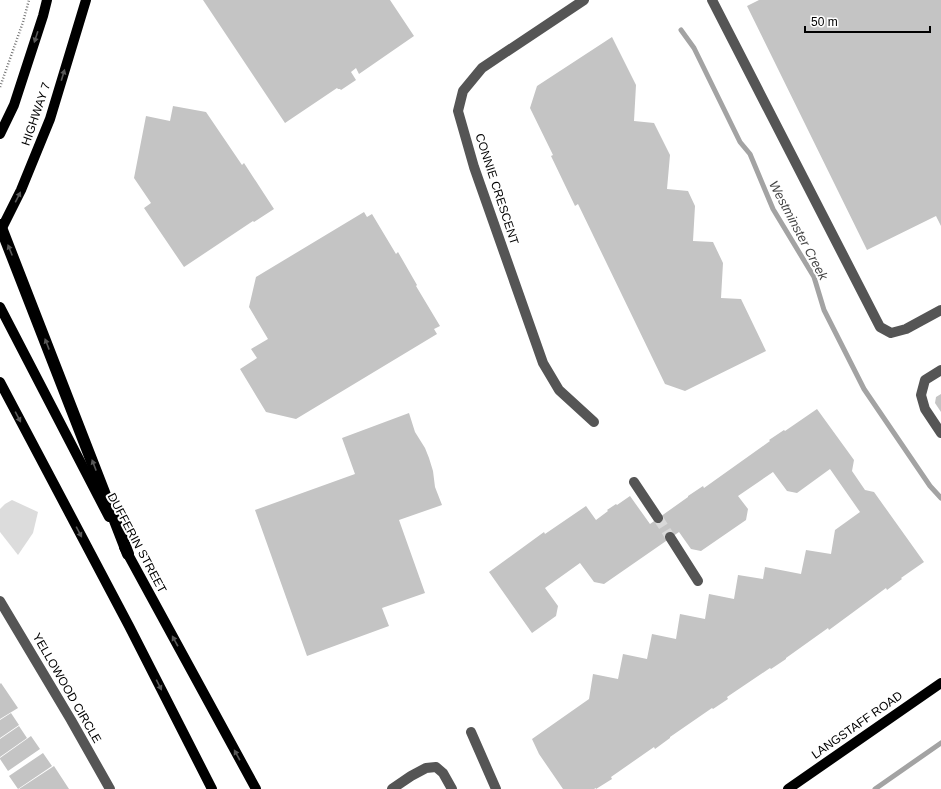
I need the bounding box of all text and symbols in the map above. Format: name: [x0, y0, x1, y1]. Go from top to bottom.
scale bar: [805, 8, 930, 34]
text: 50 m: [811, 15, 838, 29]
one-way arrow: [33, 32, 39, 44]
one-way arrow: [60, 69, 66, 81]
street label: HIGHWAY 7: [19, 80, 53, 147]
street label: CONNIE CRESCENT: [472, 132, 522, 247]
water label: Westminster Creek: [766, 178, 832, 284]
one-way arrow: [14, 191, 21, 203]
one-way arrow: [7, 244, 13, 256]
one-way arrow: [43, 338, 49, 350]
one-way arrow: [15, 411, 21, 423]
one-way arrow: [90, 459, 96, 471]
street label: DUFFERIN STREET: [105, 491, 170, 596]
one-way arrow: [76, 526, 82, 538]
street label: YELLOWOOD CIRCLE: [30, 631, 104, 745]
one-way arrow: [172, 635, 178, 646]
one-way arrow: [156, 680, 162, 691]
street label: LANGSTAFF ROAD: [809, 688, 905, 762]
one-way arrow: [234, 749, 240, 761]

